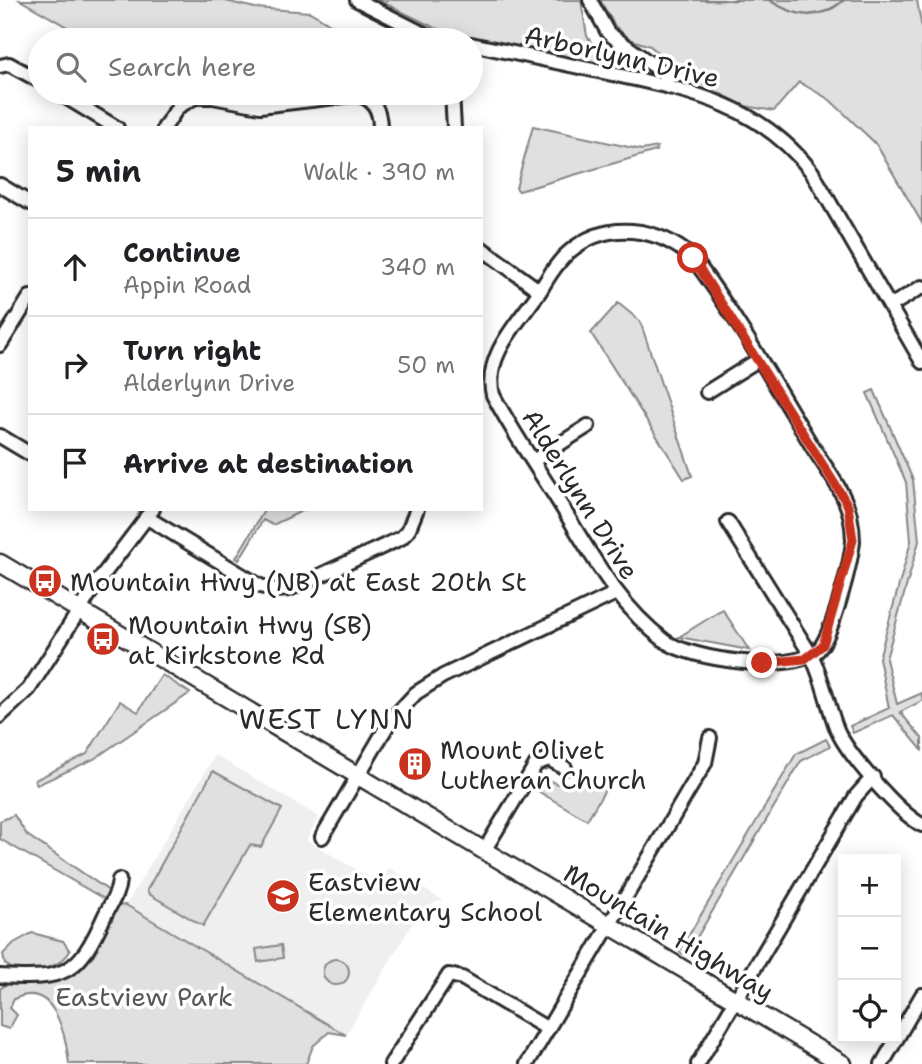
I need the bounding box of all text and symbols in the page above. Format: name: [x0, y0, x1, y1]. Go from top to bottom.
street label: Arborlynn Drive: [521, 17, 723, 95]
search box: [28, 28, 483, 105]
icon: search: [52, 48, 90, 86]
text: Search here: [108, 49, 257, 84]
text: 5 min: [56, 151, 141, 192]
text: Walk · 390 m: [303, 157, 455, 187]
text: Continue: [123, 235, 241, 270]
route start: [677, 242, 708, 273]
icon: ahead: [56, 248, 94, 286]
text: 340 m: [380, 252, 455, 282]
text: Appin Road: [123, 270, 251, 300]
text: Turn right: [123, 333, 261, 368]
icon: right: [56, 346, 94, 384]
text: 50 m: [397, 350, 455, 380]
text: Alderlynn Drive: [123, 368, 295, 398]
street label: Alderlynn Drive: [515, 402, 647, 586]
icon: arrive: [56, 444, 94, 482]
text: Arrive at destination: [123, 446, 413, 481]
bus stop icon: Mountain Hwy (NB) at East 20th St: [26, 562, 64, 600]
place label: Mountain Hwy (NB) at East 20th St: [70, 564, 527, 599]
place label: Mountain Hwy (SB) at Kirkstone Rd: [128, 607, 372, 672]
bus stop icon: Mountain Hwy (SB) at Kirkstone Rd: [84, 620, 122, 658]
route end: [746, 647, 777, 678]
district label: WEST LYNN: [239, 700, 415, 738]
place label: Mount Olivet Lutheran Church: [440, 732, 647, 797]
building icon: Mount Olivet Lutheran Church: [396, 745, 434, 783]
map controls: [838, 854, 901, 1043]
button: +: [838, 854, 901, 917]
street label: Mountain Highway: [557, 855, 781, 1009]
place label: Eastview Elementary School: [308, 864, 542, 929]
school or university icon: Eastview Elementary School: [264, 877, 302, 915]
button: −: [838, 917, 901, 980]
park label: Eastview Park: [55, 979, 233, 1014]
button: locate: [838, 980, 901, 1043]

